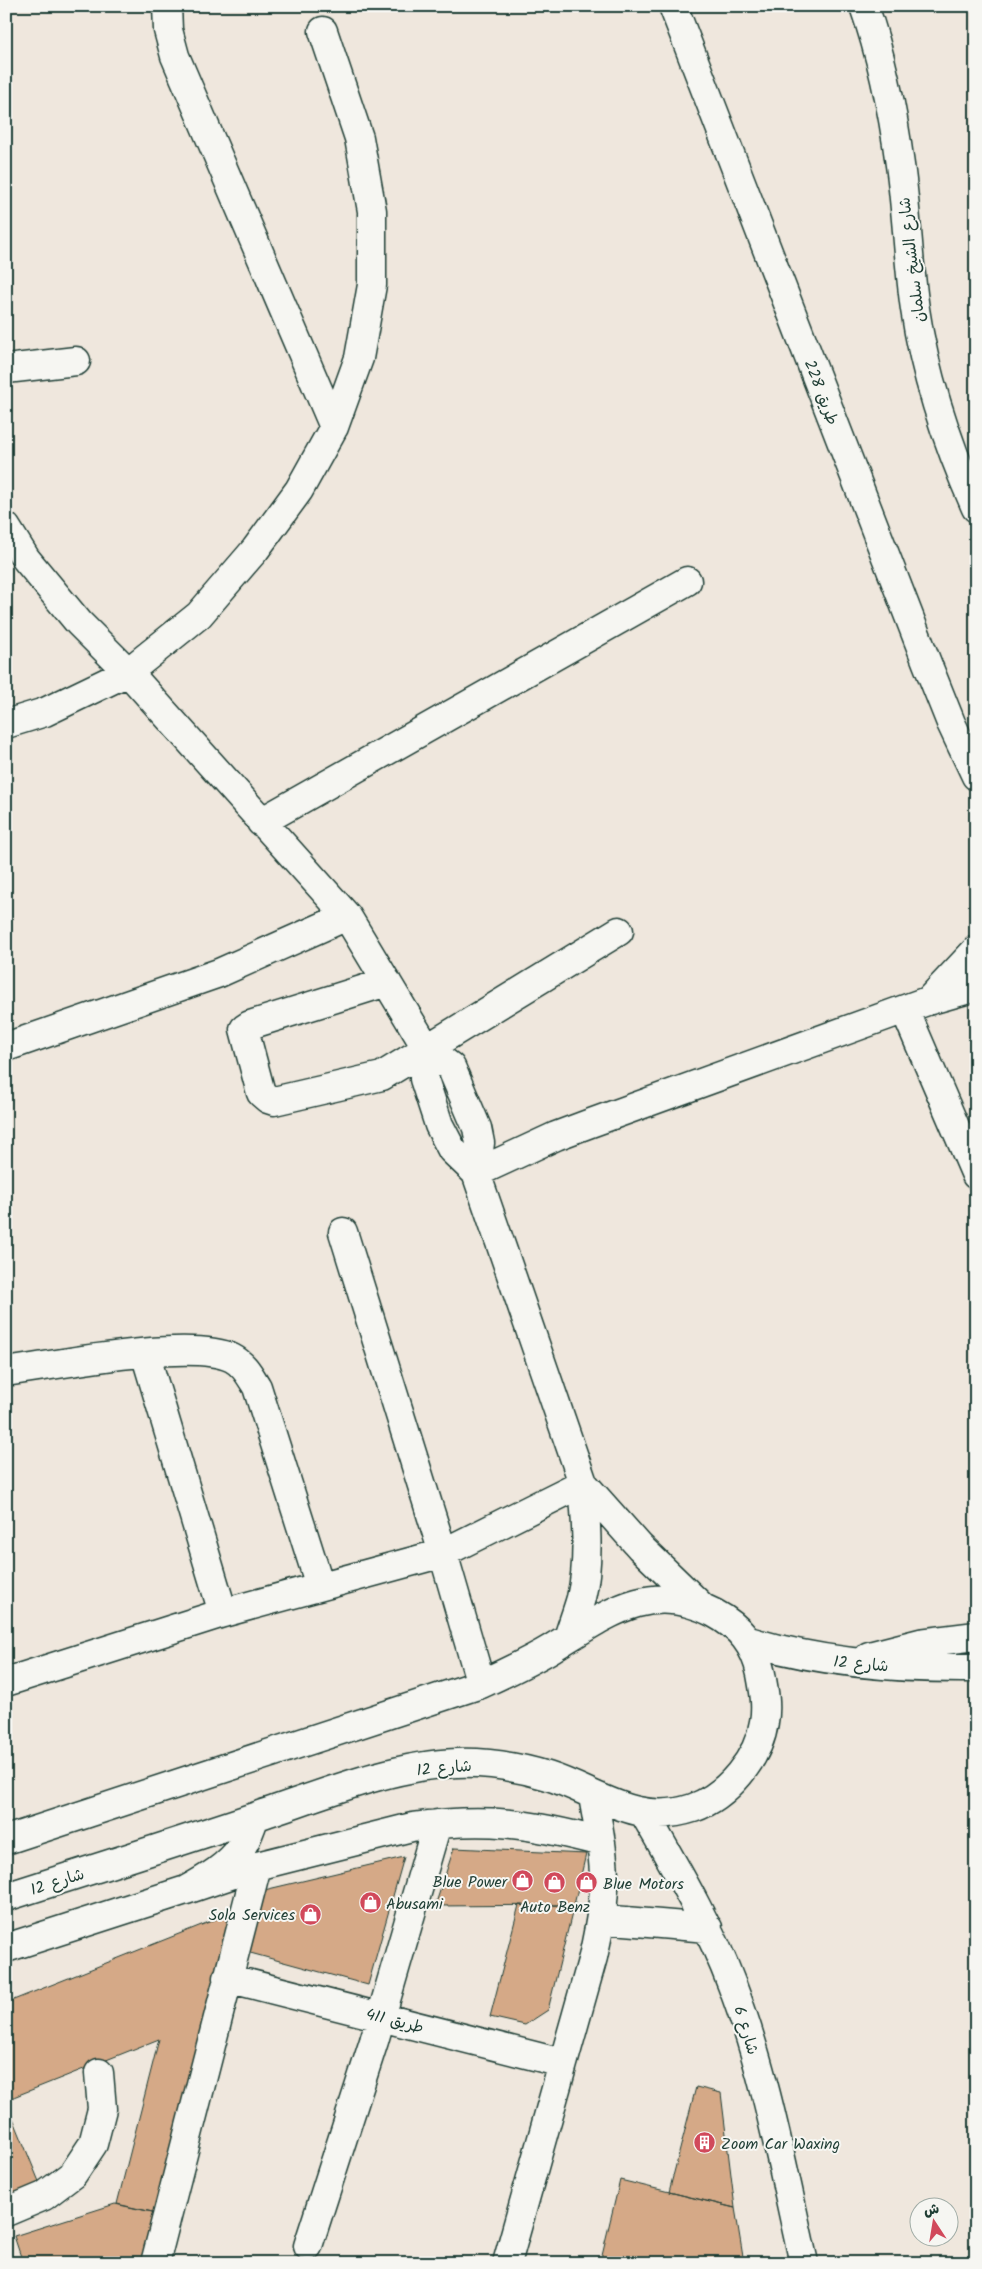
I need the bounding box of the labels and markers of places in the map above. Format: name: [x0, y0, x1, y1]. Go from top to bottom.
shop icon: Blue Power: [511, 1869, 535, 1893]
place label: Blue Power: [432, 1870, 509, 1895]
shop icon: Auto Benz: [543, 1870, 567, 1894]
shop icon: Blue Motors: [575, 1871, 599, 1895]
place label: Blue Motors: [603, 1872, 684, 1897]
shop icon: Abusami: [358, 1891, 382, 1915]
place label: Abusami: [386, 1892, 444, 1917]
place label: Auto Benz: [520, 1895, 590, 1920]
shop icon: Sola Services: [299, 1902, 323, 1926]
place label: Sola Services: [209, 1903, 295, 1928]
building icon: Zoom Car Waxing: [693, 2131, 717, 2155]
place label: Zoom Car Waxing: [721, 2132, 840, 2157]

